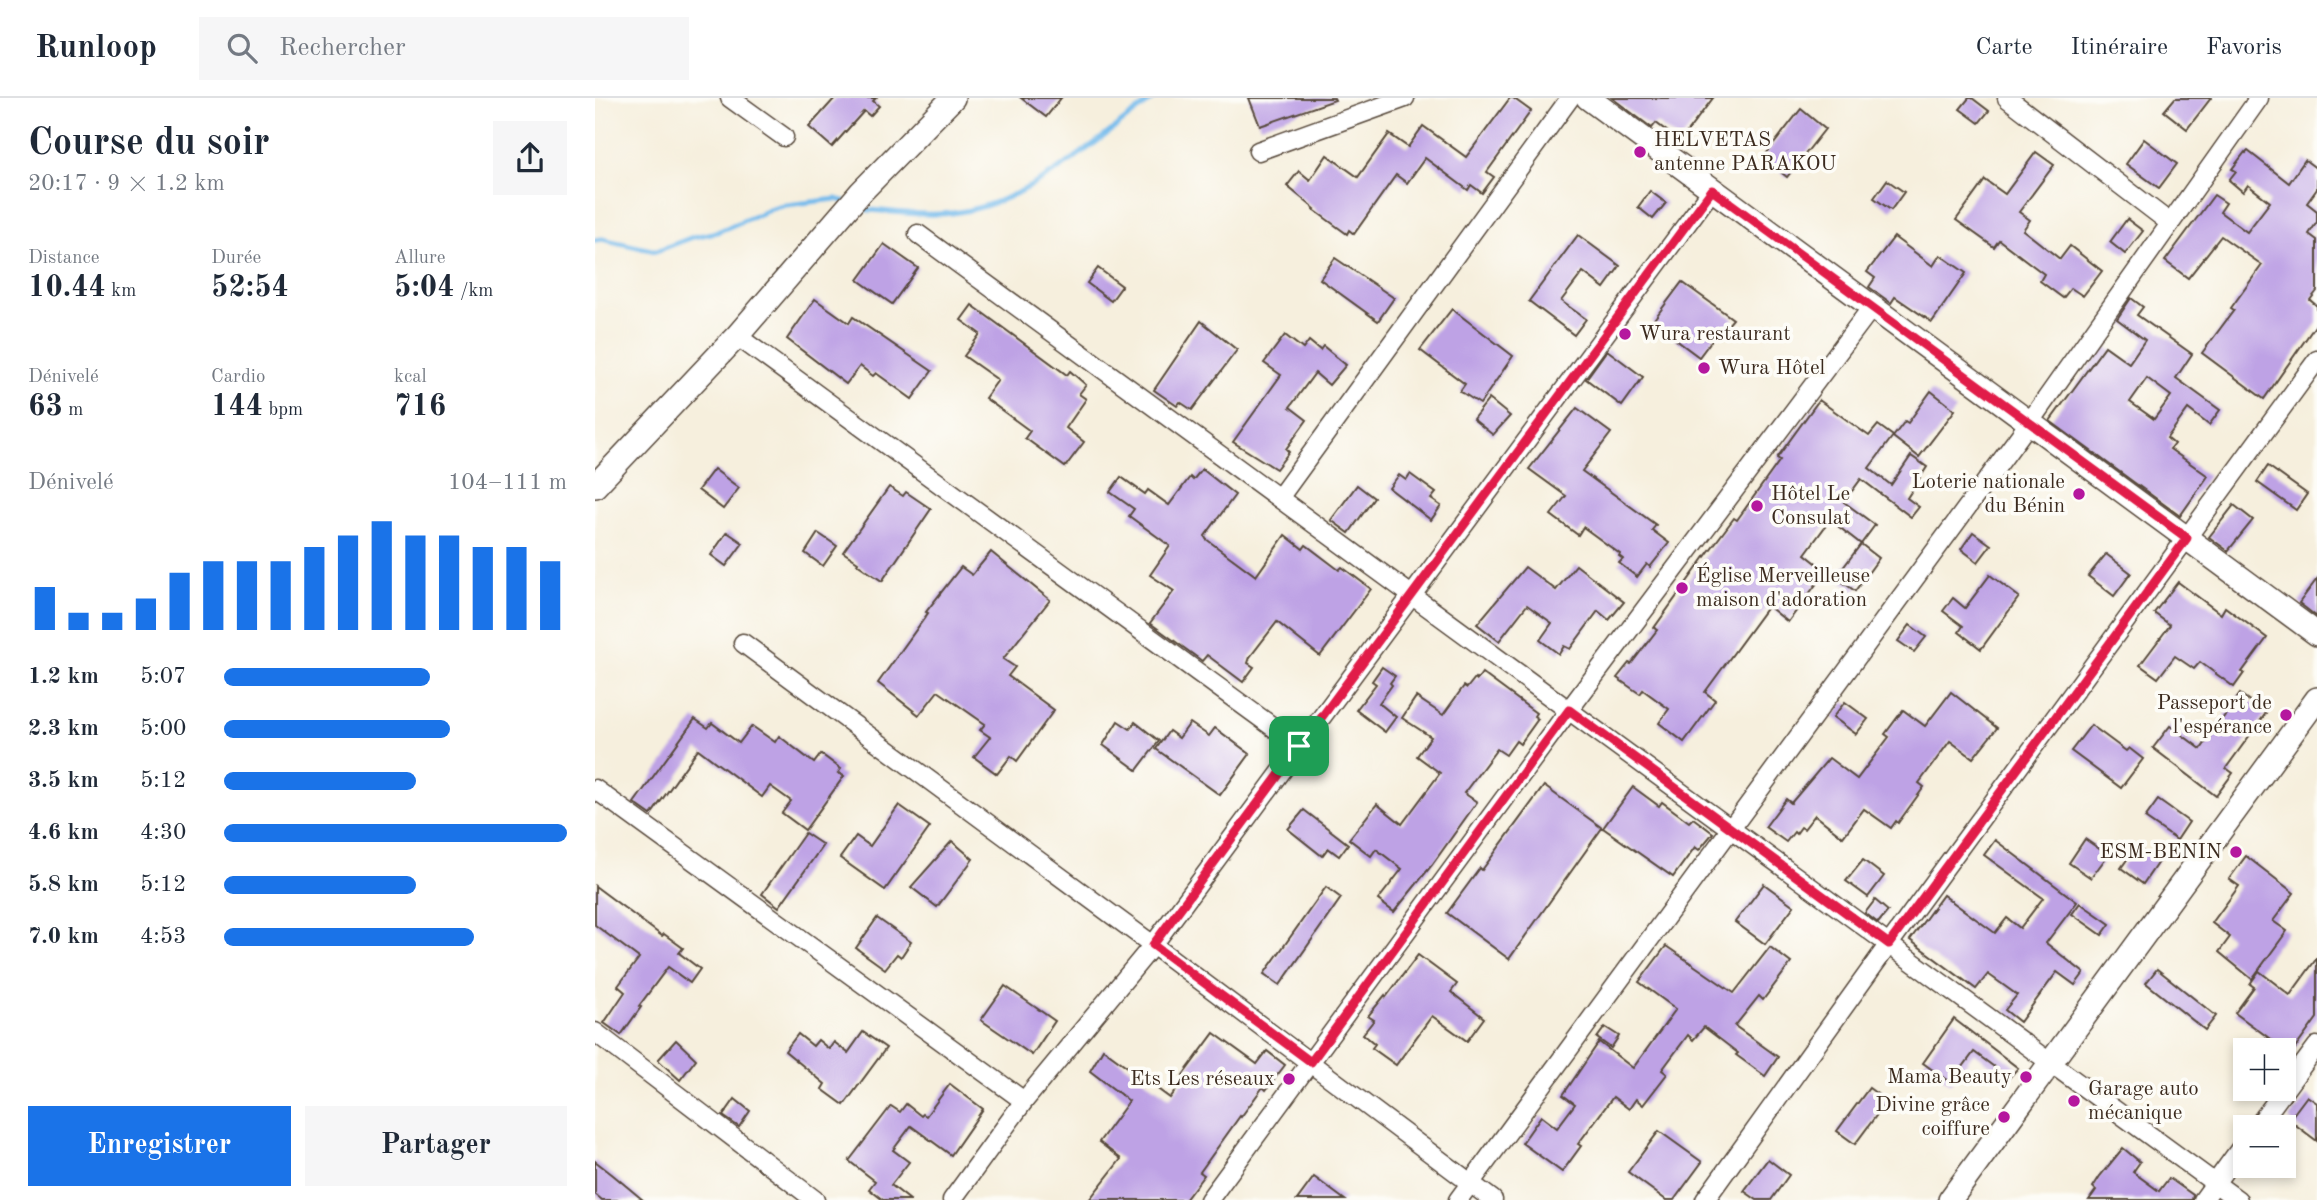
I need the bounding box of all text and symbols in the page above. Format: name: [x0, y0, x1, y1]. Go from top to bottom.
search box: [199, 17, 689, 80]
icon: search: [223, 29, 261, 67]
text: Runloop: [35, 32, 157, 65]
text: Rechercher: [279, 35, 406, 61]
text: Carte: [1975, 36, 2033, 60]
text: Itinéraire: [2071, 36, 2168, 60]
text: Favoris: [2206, 36, 2282, 60]
button: share: [493, 121, 567, 195]
text: Course du soir: [28, 125, 270, 163]
place label: HELVETAS antenne PARAKOU: [1654, 130, 1836, 175]
marker: HELVETAS antenne PARAKOU: [1632, 144, 1648, 160]
text: 20:17 · 9 × 1.2 km: [28, 172, 225, 195]
text: Distance: [28, 249, 100, 268]
text: Durée: [211, 249, 261, 268]
text: Allure: [394, 249, 445, 268]
text: 10.44: [28, 273, 106, 303]
text: 52:54: [211, 273, 289, 303]
text: 5:04: [394, 273, 455, 303]
text: km: [106, 282, 136, 301]
text: /km: [455, 282, 493, 301]
place label: Wura restaurant: [1639, 324, 1791, 345]
marker: Wura restaurant: [1617, 326, 1633, 342]
place label: Wura Hôtel: [1718, 358, 1826, 379]
marker: Wura Hôtel: [1696, 360, 1712, 376]
text: Dénivelé: [28, 368, 99, 387]
text: Cardio: [211, 368, 265, 387]
text: kcal: [394, 368, 427, 387]
text: 63: [28, 392, 63, 422]
text: 144: [211, 392, 263, 422]
text: 716: [394, 392, 446, 422]
text: m: [63, 401, 83, 420]
text: bpm: [263, 401, 303, 420]
text: Dénivelé: [28, 471, 114, 494]
text: 104–111 m: [448, 471, 567, 494]
place label: Loterie nationale du Bénin: [1911, 472, 2065, 517]
place label: Hôtel Le Consulat: [1771, 484, 1851, 529]
marker: Loterie nationale du Bénin: [2071, 486, 2087, 502]
marker: Hôtel Le Consulat: [1749, 498, 1765, 514]
place label: Église Merveilleuse maison d'adoration: [1696, 562, 1870, 611]
marker: Église Merveilleuse maison d'adoration: [1674, 580, 1690, 596]
text: 1.2 km: [28, 665, 99, 688]
text: 5:07: [140, 665, 186, 688]
place label: Passeport de l'espérance: [2157, 693, 2272, 738]
marker: Passeport de l'espérance: [2278, 707, 2294, 723]
pin: [1269, 716, 1329, 776]
text: 2.3 km: [28, 717, 99, 740]
text: 5:00: [140, 717, 186, 740]
icon: arrive: [1280, 727, 1318, 765]
text: 3.5 km: [28, 769, 99, 792]
text: 5:12: [140, 769, 186, 792]
text: 4.6 km: [28, 821, 99, 844]
text: 4:30: [140, 821, 186, 844]
place label: ESM-BENIN: [2100, 842, 2222, 863]
marker: ESM-BENIN: [2228, 844, 2244, 860]
text: 5.8 km: [28, 873, 99, 896]
text: 5:12: [140, 873, 186, 896]
text: 7.0 km: [28, 925, 99, 948]
text: 4:53: [140, 925, 186, 948]
map controls: [2233, 1038, 2296, 1178]
button: +: [2233, 1038, 2296, 1101]
place label: Mama Beauty: [1887, 1067, 2012, 1088]
place label: Ets Les réseaux: [1130, 1069, 1275, 1090]
marker: Mama Beauty: [2018, 1069, 2034, 1085]
marker: Ets Les réseaux: [1281, 1071, 1297, 1087]
place label: Garage auto mécanique: [2088, 1079, 2199, 1124]
marker: Garage auto mécanique: [2066, 1093, 2082, 1109]
place label: Divine grâce coiffure: [1875, 1095, 1990, 1140]
button: Enregistrer: [28, 1106, 291, 1186]
button: Partager: [305, 1106, 567, 1186]
marker: Divine grâce coiffure: [1996, 1109, 2012, 1125]
button: −: [2233, 1115, 2296, 1178]

